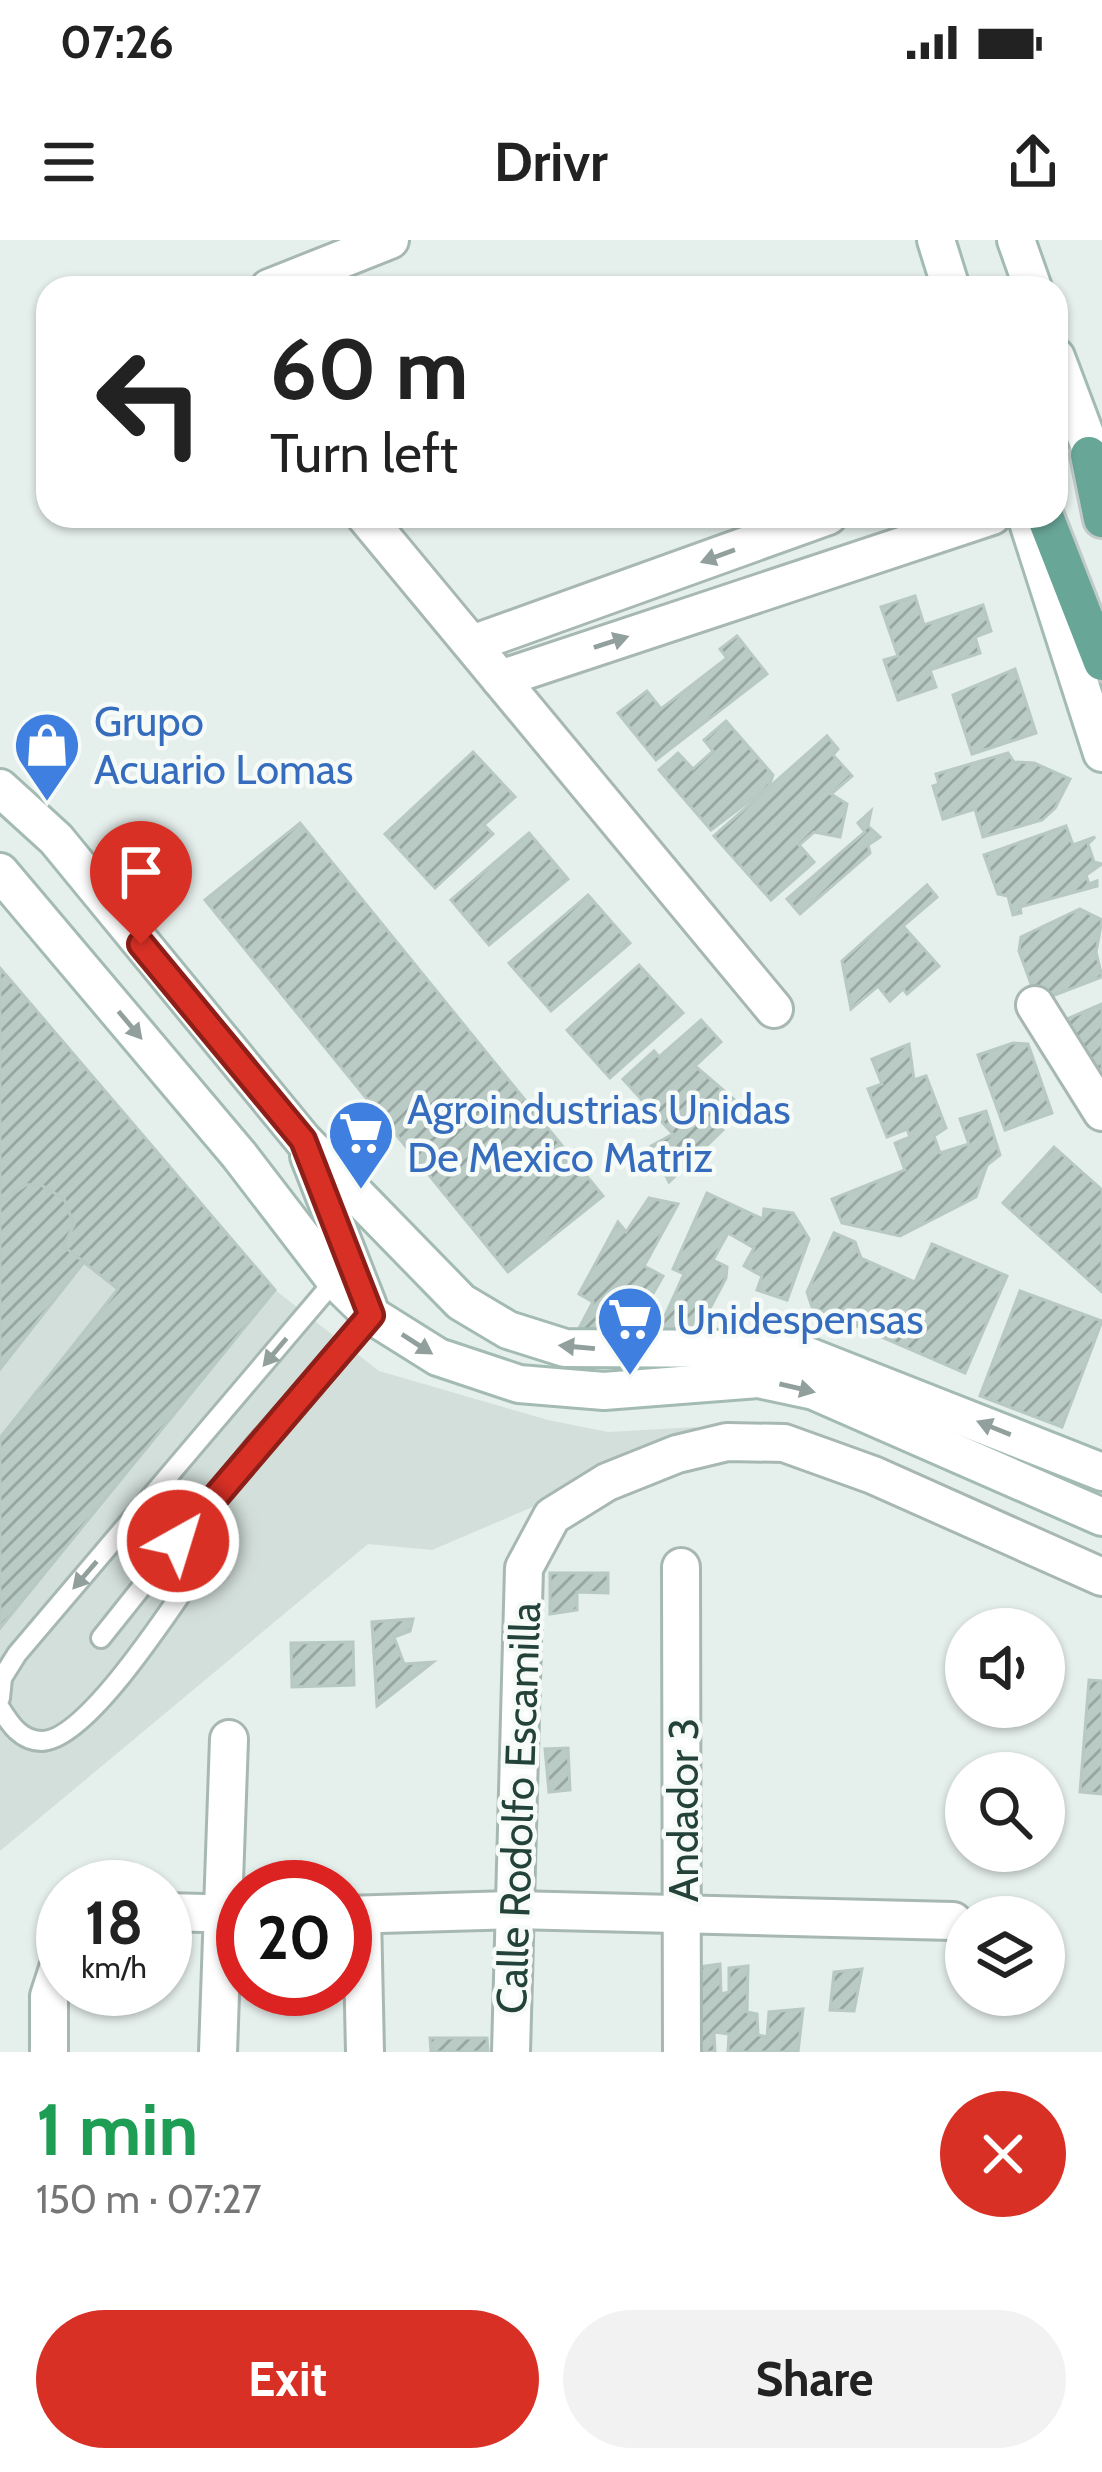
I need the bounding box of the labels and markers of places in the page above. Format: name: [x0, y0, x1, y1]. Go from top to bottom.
place label: Grupo Acuario Lomas: [94, 695, 353, 795]
shop icon: Grupo Acuario Lomas: [12, 710, 82, 804]
pin: [90, 821, 192, 944]
place label: Agroindustrias Unidas De Mexico Matriz: [407, 1083, 791, 1183]
supermarket icon: Agroindustrias Unidas De Mexico Matriz: [326, 1098, 396, 1192]
supermarket icon: Unidespensas: [595, 1284, 665, 1378]
place label: Unidespensas: [676, 1293, 924, 1345]

